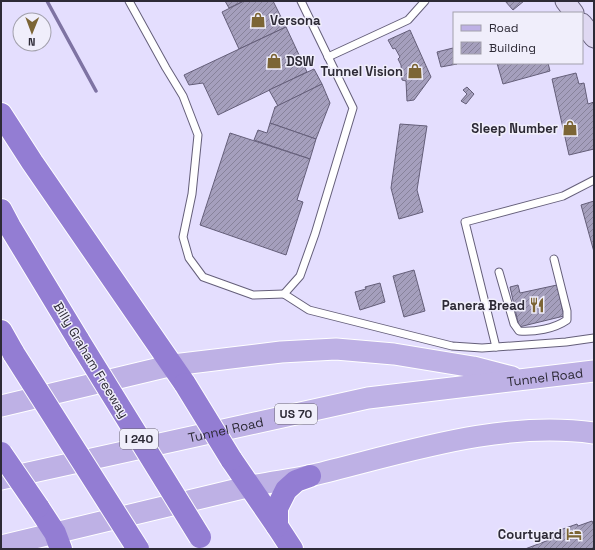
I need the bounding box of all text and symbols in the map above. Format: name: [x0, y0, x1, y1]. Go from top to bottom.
shop icon: Versona: [249, 11, 267, 29]
north arrow: [12, 12, 52, 52]
place label: Versona: [270, 12, 321, 29]
legend: [453, 12, 583, 64]
text: Road: [489, 20, 518, 36]
text: N: [28, 35, 36, 49]
text: Building: [489, 40, 536, 56]
shop icon: DSW: [265, 52, 283, 70]
place label: DSW: [286, 53, 315, 70]
shop icon: Tunnel Vision: [406, 62, 424, 80]
place label: Tunnel Vision: [320, 63, 403, 80]
shop icon: Sleep Number: [561, 119, 579, 137]
place label: Sleep Number: [471, 120, 558, 137]
restaurant icon: Panera Bread: [528, 296, 546, 314]
place label: Panera Bread: [442, 297, 525, 314]
street label: Billy Graham Freeway: [50, 299, 132, 421]
street label: Tunnel Road: [506, 364, 584, 390]
road number: US 70: [275, 404, 317, 424]
street label: Tunnel Road: [186, 413, 265, 446]
road number: I 240: [120, 429, 158, 449]
hotel icon: Courtyard: [565, 525, 583, 543]
place label: Courtyard: [498, 526, 562, 543]

